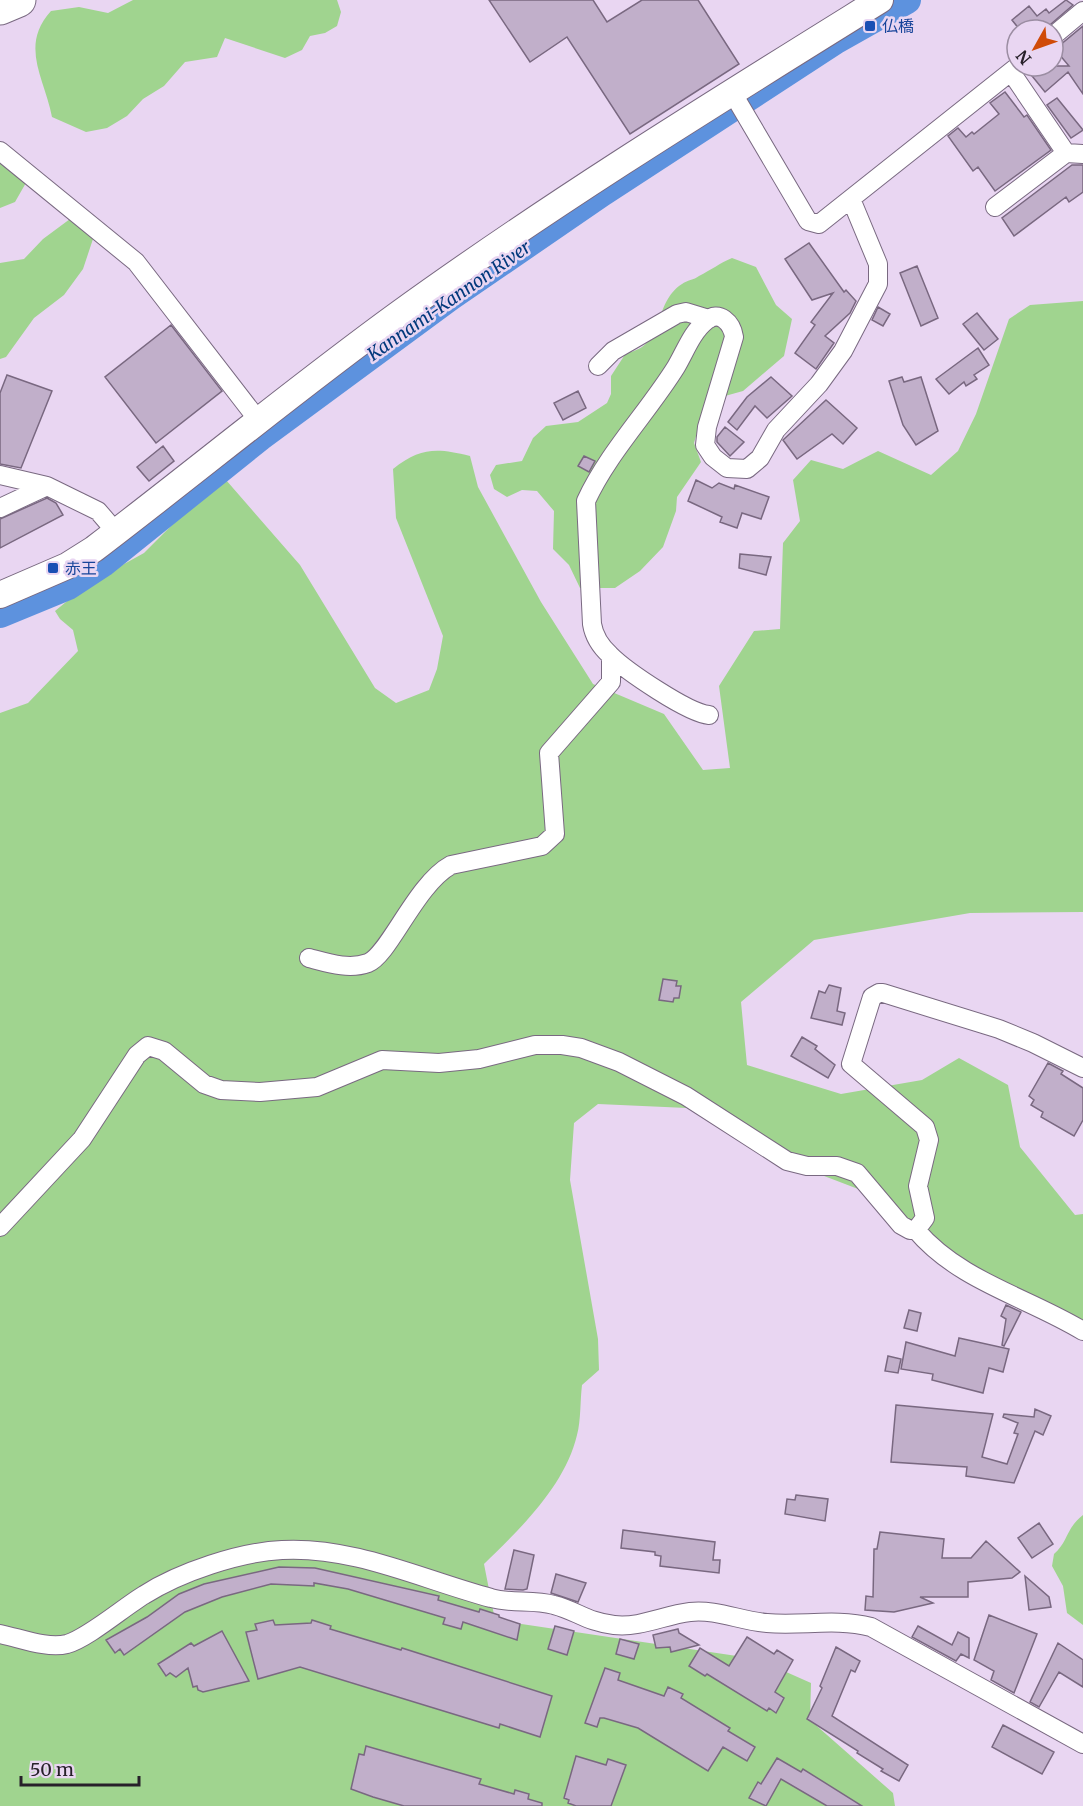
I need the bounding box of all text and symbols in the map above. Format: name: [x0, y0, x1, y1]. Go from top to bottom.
place label: 仏橋: [882, 16, 914, 36]
north arrow: [1005, 18, 1065, 78]
marker: 仏橋: [863, 19, 877, 33]
text: N: [1012, 46, 1035, 69]
water label: Kannami-Kannon River: [362, 235, 535, 366]
place label: 赤王: [65, 558, 97, 578]
marker: 赤王: [46, 561, 60, 575]
scale bar: [21, 1749, 140, 1787]
text: 50 m: [30, 1758, 74, 1781]

